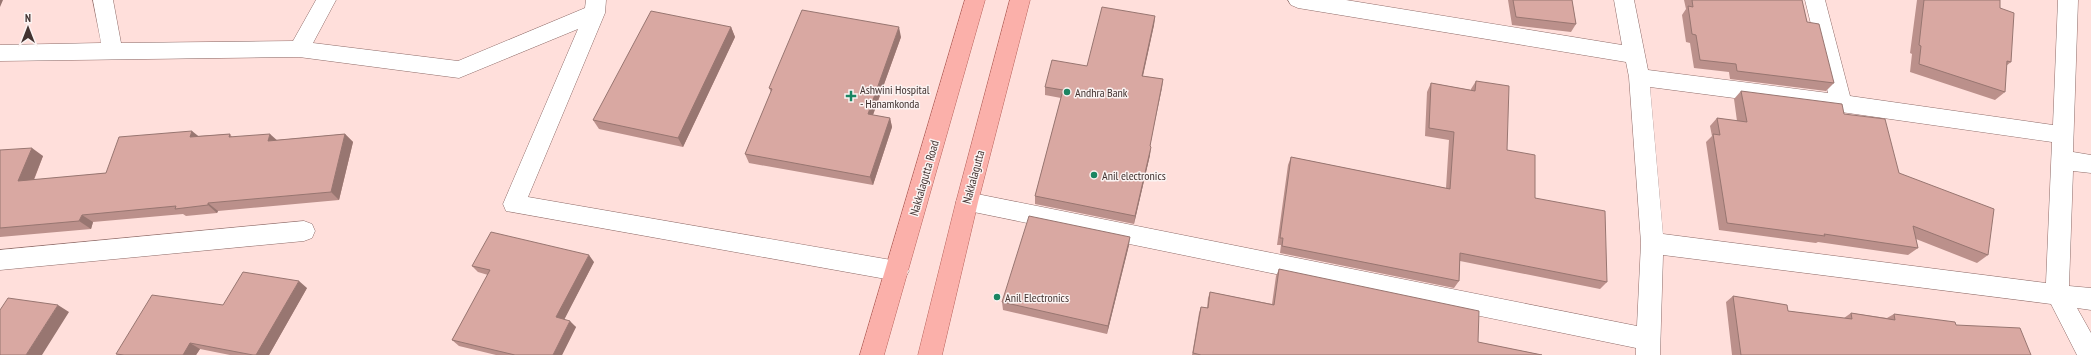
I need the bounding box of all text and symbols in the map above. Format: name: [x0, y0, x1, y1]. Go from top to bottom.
north arrow: [8, 8, 48, 48]
text: N: [25, 11, 31, 25]
place label: Ashwini Hospital - Hanamkonda: [860, 82, 930, 111]
place label: Andhra Bank: [1075, 85, 1128, 100]
marker: Andhra Bank: [1062, 87, 1072, 97]
marker: Ashwini Hospital - Hanamkonda: [845, 90, 857, 102]
street label: Nakkalagutta Road: [906, 139, 942, 217]
street label: Nakkalagutta: [959, 148, 987, 205]
place label: Anil electronics: [1102, 168, 1166, 183]
marker: Anil electronics: [1089, 170, 1099, 180]
place label: Anil Electronics: [1005, 290, 1069, 305]
marker: Anil Electronics: [992, 292, 1002, 302]

